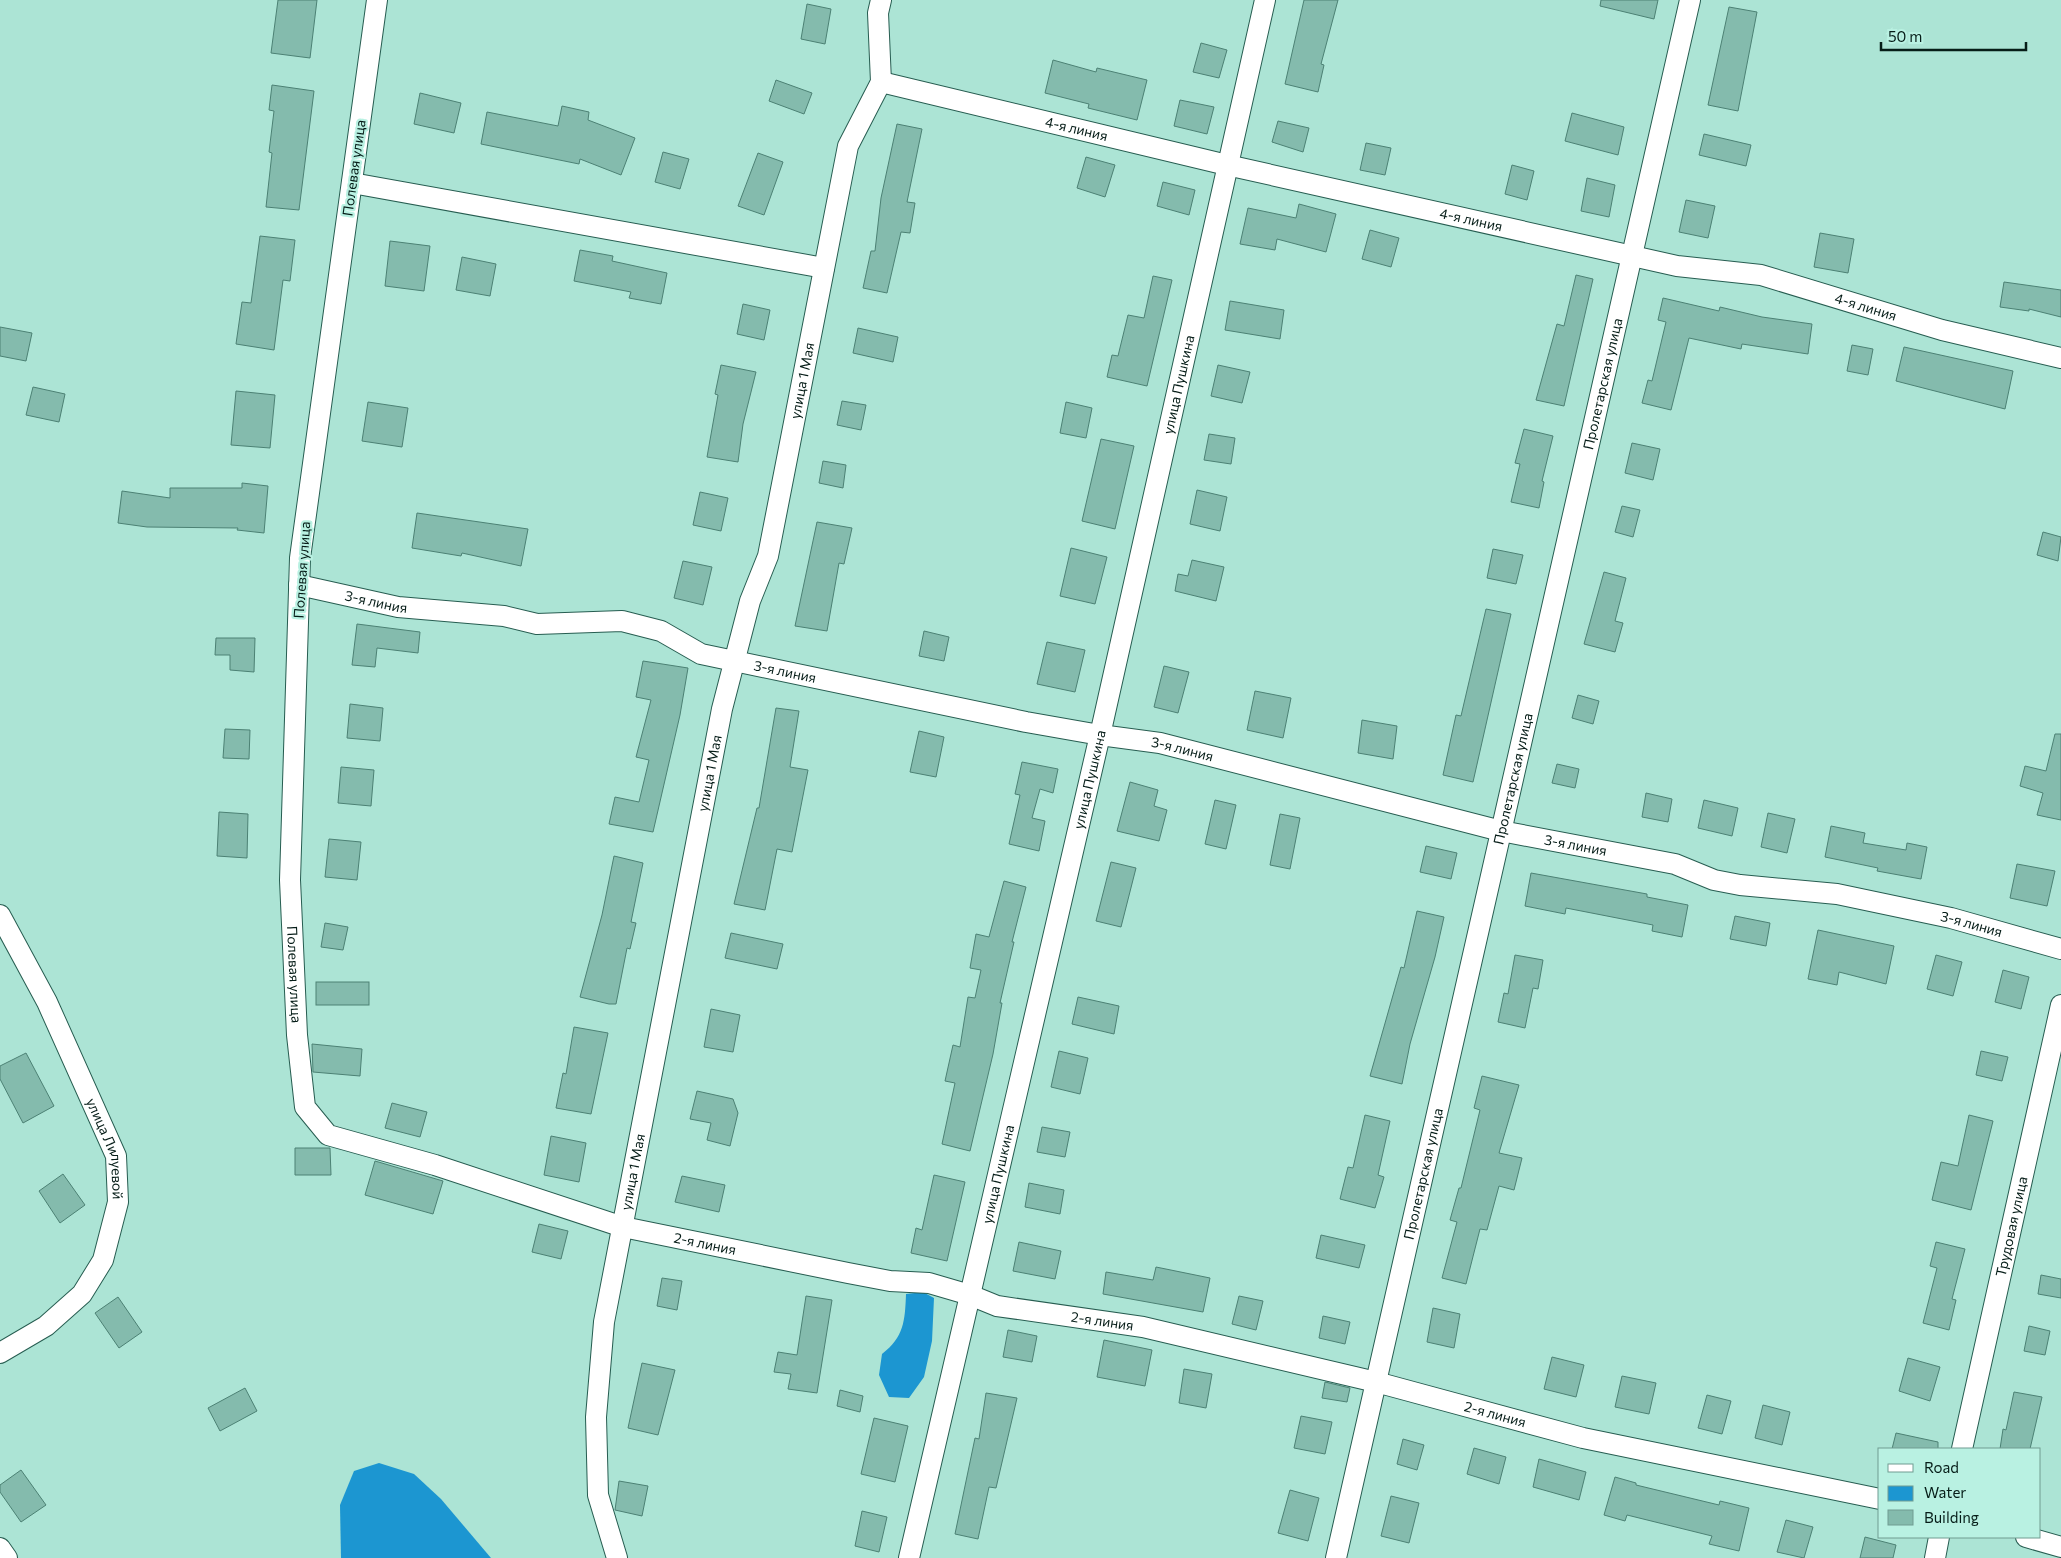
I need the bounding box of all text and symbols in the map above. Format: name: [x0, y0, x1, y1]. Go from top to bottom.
scale bar: [1881, 20, 2026, 52]
text: 50 m: [1888, 27, 1922, 45]
street label: 4-я линия: [1044, 113, 1110, 144]
street label: Полевая улица: [338, 119, 369, 217]
street label: 4-я линия: [1438, 204, 1504, 235]
street label: 4-я линия: [1833, 289, 1899, 324]
street label: Пролетарская улица: [1579, 316, 1625, 451]
street label: улица Пушкина: [1159, 333, 1198, 436]
street label: улица 1 Мая: [786, 341, 817, 420]
street label: Полевая улица: [290, 521, 313, 619]
street label: 3-я линия: [343, 586, 408, 616]
street label: 3-я линия: [752, 656, 818, 686]
street label: Пролетарская улица: [1489, 711, 1536, 846]
street label: улица Пушкина: [1069, 728, 1109, 831]
street label: улица 1 Мая: [693, 733, 725, 813]
street label: 3-я линия: [1150, 733, 1215, 764]
street label: 3-я линия: [1543, 830, 1608, 859]
street label: 3-я линия: [1939, 907, 2004, 940]
street label: Полевая улица: [284, 925, 305, 1023]
street label: улица Лилуевой: [83, 1095, 127, 1200]
street label: Пролетарская улица: [1400, 1106, 1446, 1241]
street label: улица Пушкина: [978, 1123, 1017, 1225]
street label: улица 1 Мая: [617, 1132, 648, 1212]
street label: Трудовая улица: [1992, 1175, 2031, 1278]
street label: 2-я линия: [672, 1229, 738, 1258]
street label: 2-я линия: [1070, 1308, 1135, 1334]
street label: 2-я линия: [1463, 1397, 1528, 1430]
legend: [1878, 1448, 2041, 1538]
text: Road: [1924, 1458, 1959, 1476]
text: Water: [1924, 1483, 1966, 1501]
text: Building: [1924, 1508, 1979, 1526]

